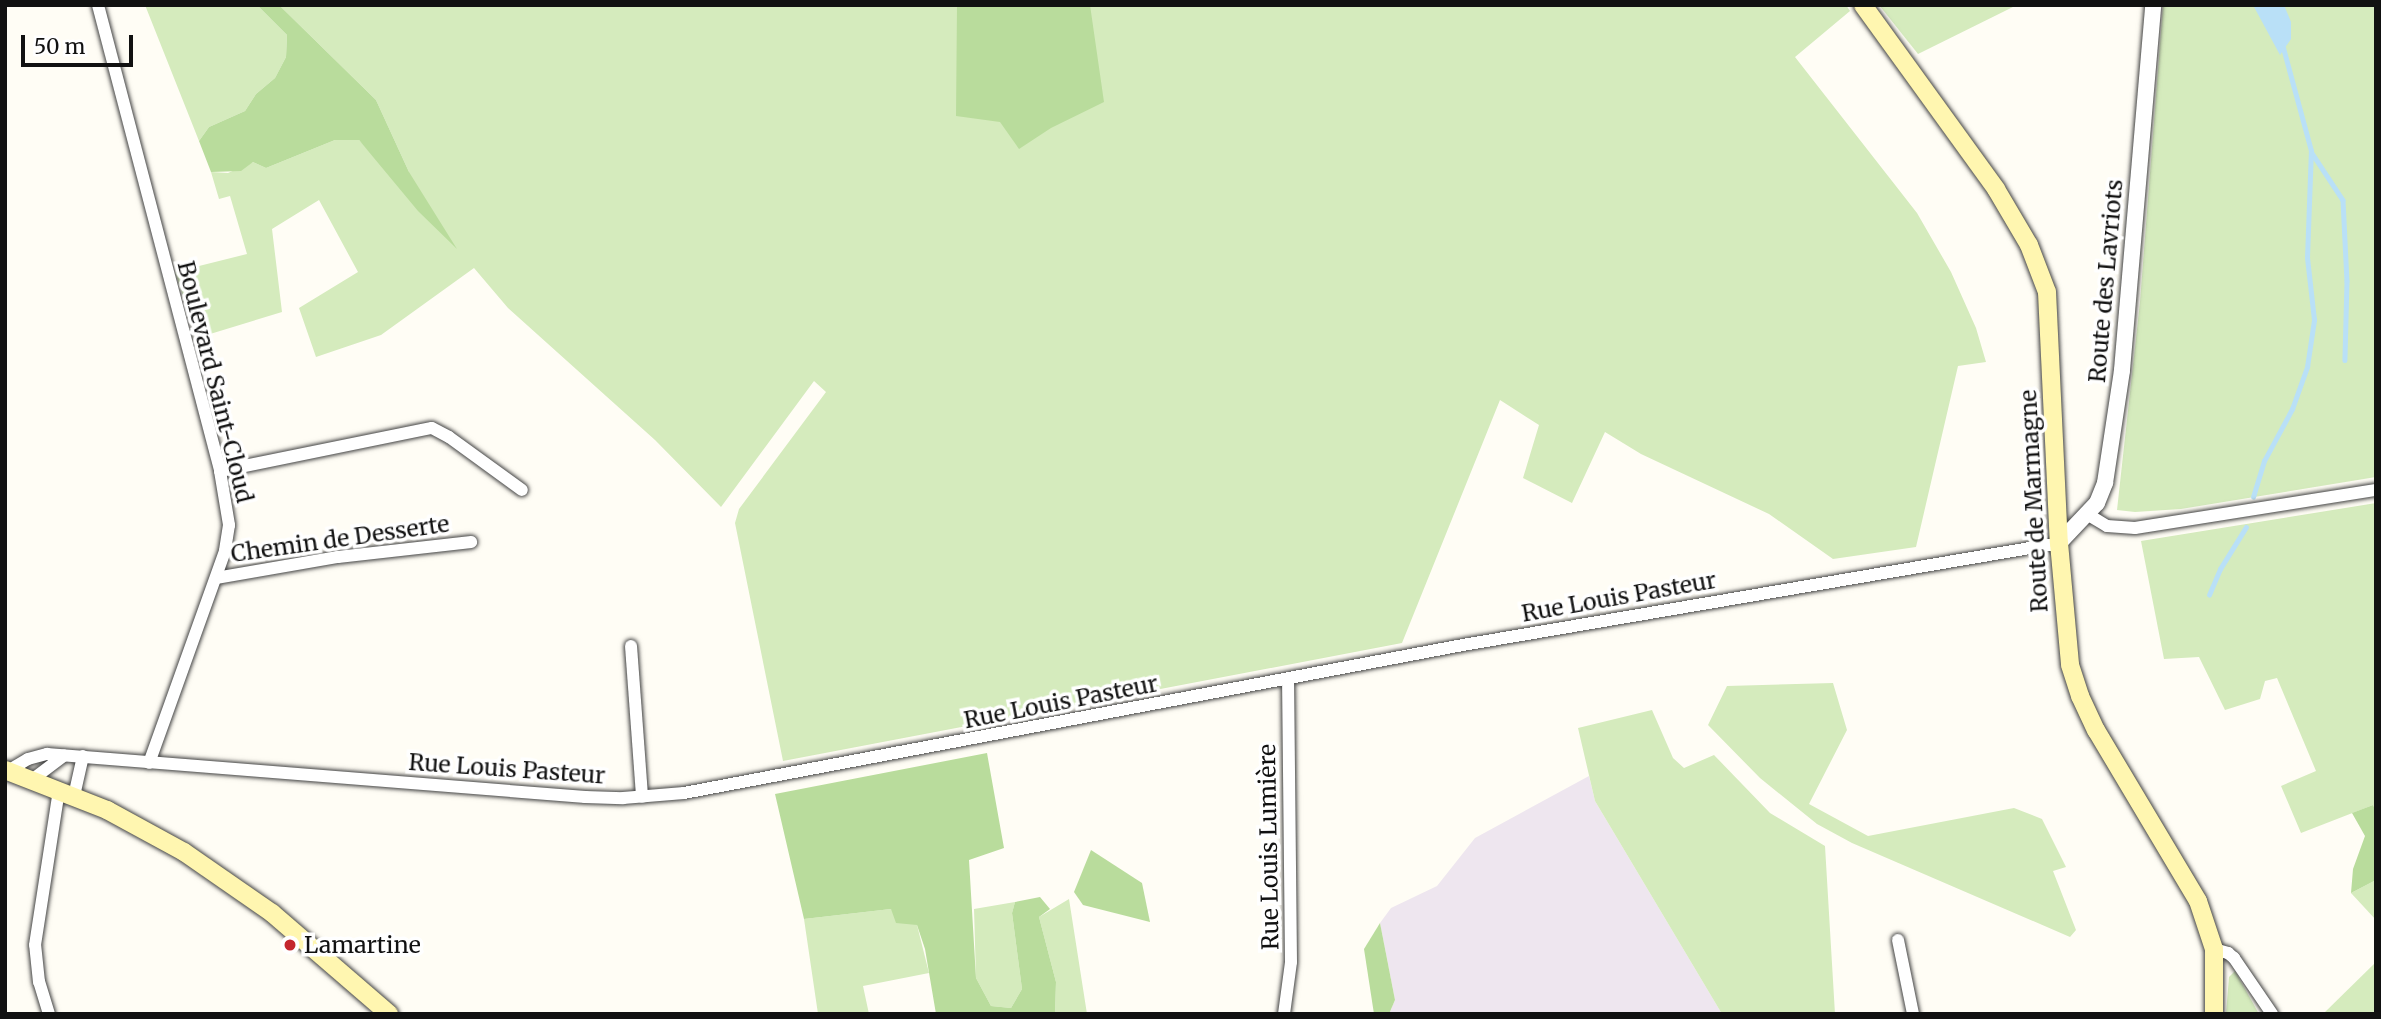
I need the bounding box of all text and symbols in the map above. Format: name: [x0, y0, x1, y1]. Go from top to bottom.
scale bar: [24, 21, 136, 65]
text: 50 m: [34, 33, 85, 60]
street label: Route des Lavriots: [2083, 178, 2129, 384]
street label: Boulevard Saint-Cloud: [172, 258, 258, 506]
street label: Route de Marmagne: [2014, 389, 2054, 613]
street label: Chemin de Desserte: [229, 510, 451, 568]
street label: Rue Louis Pasteur: [1519, 566, 1719, 628]
street label: Rue Louis Pasteur: [962, 670, 1160, 734]
street label: Rue Louis Lumière: [1253, 744, 1285, 950]
street label: Rue Louis Pasteur: [408, 748, 606, 790]
place label: Lamartine: [304, 931, 421, 959]
marker: Lamartine: [282, 937, 298, 953]

